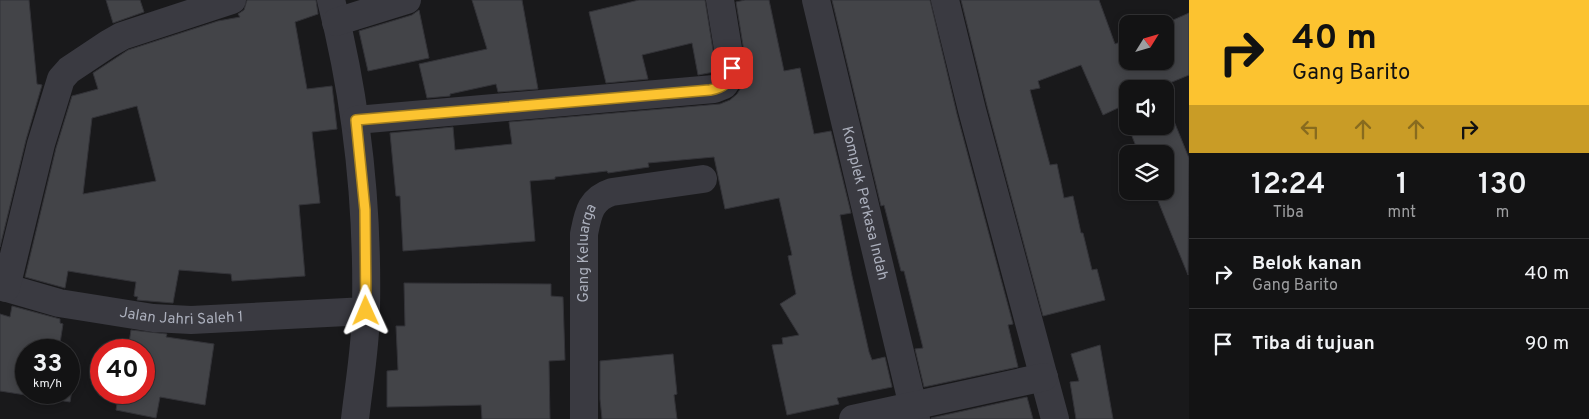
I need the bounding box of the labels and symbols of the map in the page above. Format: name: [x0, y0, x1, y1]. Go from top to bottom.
north arrow: [1119, 15, 1174, 70]
pin: [711, 47, 753, 89]
street label: Komplek Perkasa Indah: [837, 124, 892, 282]
street label: Gang Keluarga: [575, 200, 601, 303]
position arrow: [339, 284, 391, 336]
street label: Jalan Jahri Saleh 1: [118, 303, 244, 330]
speed limit sign: 40: [90, 339, 155, 404]

